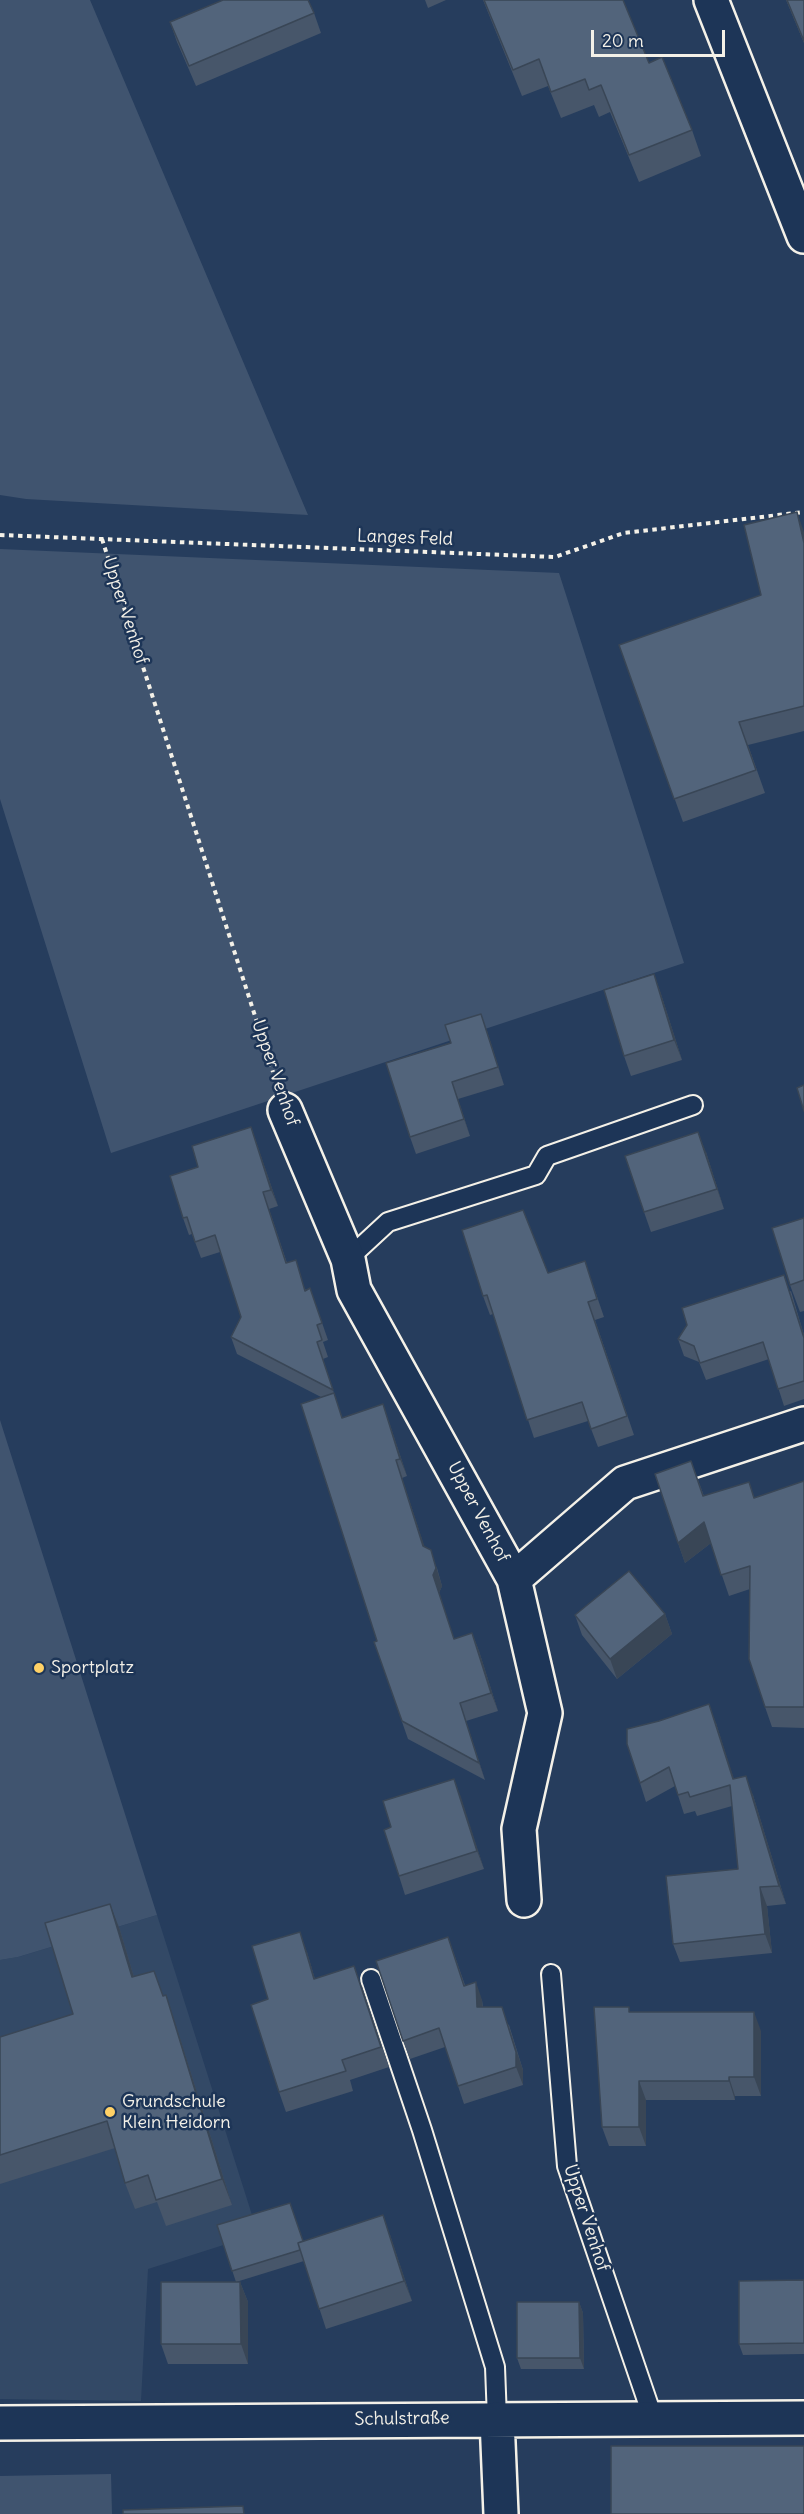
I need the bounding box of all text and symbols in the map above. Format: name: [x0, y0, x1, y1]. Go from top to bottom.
scale bar: [594, 18, 728, 56]
text: 20 m: [602, 29, 644, 52]
street label: Langes Feld: [357, 526, 453, 550]
street label: Upper Venhof: [98, 555, 152, 667]
street label: Upper Venhof: [247, 1017, 303, 1129]
street label: Upper Venhof: [442, 1458, 514, 1566]
place label: Sportplatz: [51, 1657, 134, 1679]
marker: Sportplatz: [32, 1661, 46, 1675]
place label: Grundschule Klein Heidorn: [122, 2091, 231, 2134]
marker: Grundschule Klein Heidorn: [103, 2105, 117, 2119]
street label: Upper Venhof: [559, 2162, 613, 2274]
street label: Schulstraße: [354, 2407, 450, 2431]

